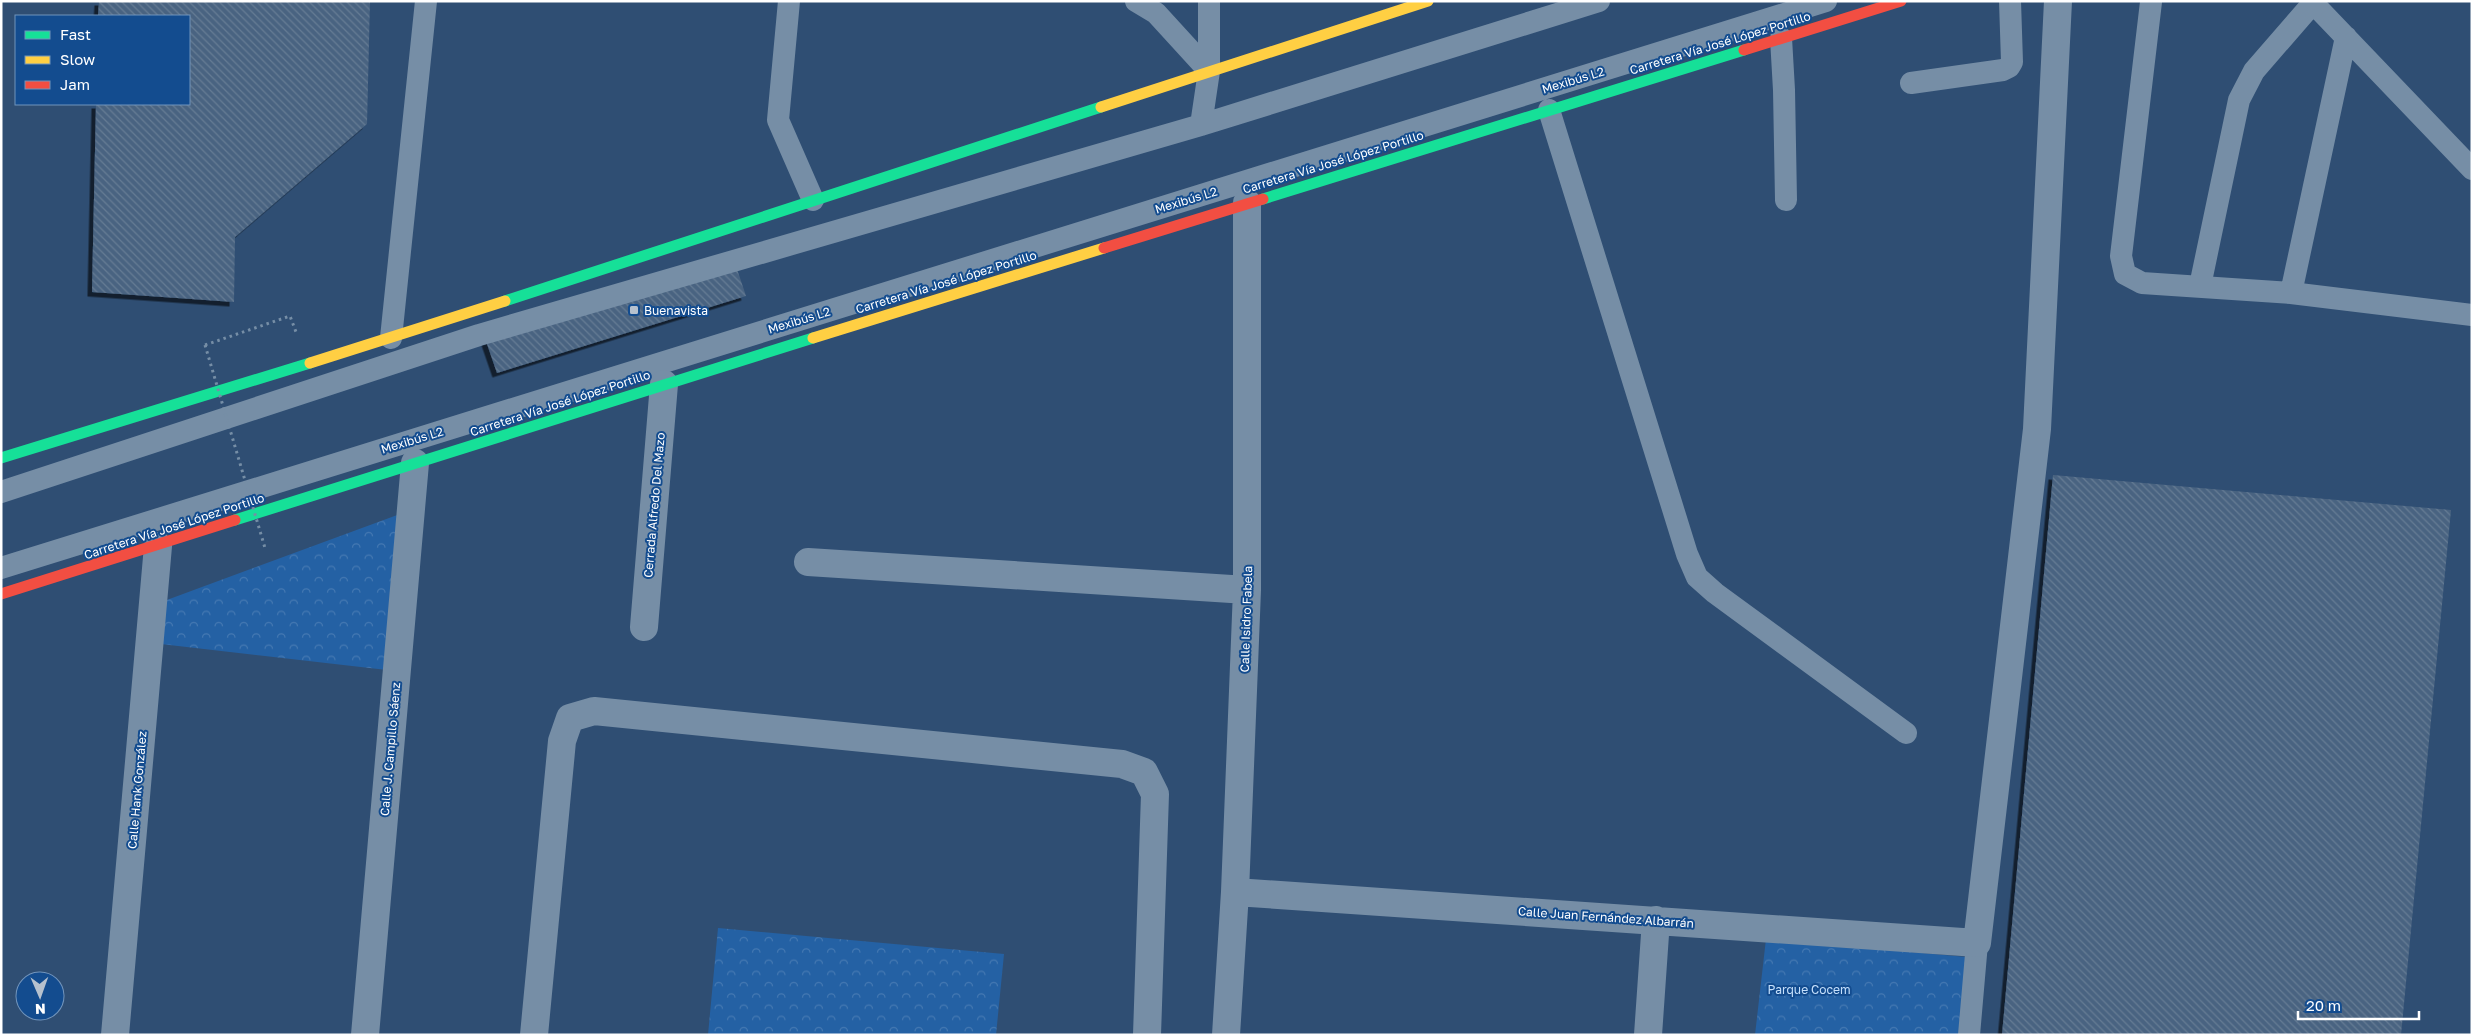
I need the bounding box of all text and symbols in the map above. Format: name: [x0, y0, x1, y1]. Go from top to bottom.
street label: Carretera Vía José López Portillo: [1628, 8, 1812, 78]
legend: [15, 15, 190, 105]
text: Fast: [60, 25, 91, 43]
text: Slow: [60, 50, 95, 68]
street label: Mexibús L2: [1540, 63, 1606, 97]
text: Jam: [60, 75, 90, 93]
street label: Carretera Vía José López Portillo: [1241, 127, 1425, 197]
street label: Mexibús L2: [1153, 183, 1219, 217]
street label: Carretera Vía José López Portillo: [854, 247, 1038, 317]
place label: Buenavista: [644, 303, 708, 318]
street label: Mexibús L2: [766, 303, 832, 337]
marker: Buenavista: [628, 304, 640, 316]
street label: Carretera Vía José López Portillo: [468, 367, 652, 439]
street label: Mexibús L2: [379, 423, 445, 457]
street label: Cerrada Alfredo Del Mazo: [640, 432, 668, 578]
street label: Carretera Vía José López Portillo: [82, 490, 266, 562]
street label: Calle Isidro Fabela: [1237, 565, 1255, 673]
street label: Calle J. Campillo Sáenz: [377, 682, 403, 816]
street label: Calle Hank González: [124, 730, 150, 850]
street label: Calle Juan Fernández Albarrán: [1517, 903, 1695, 931]
north arrow: [15, 971, 65, 1021]
park label: Parque Cocem: [1767, 982, 1851, 997]
scale bar: [2298, 988, 2419, 1020]
text: 20 m: [2306, 996, 2341, 1014]
text: N: [35, 1001, 46, 1018]

